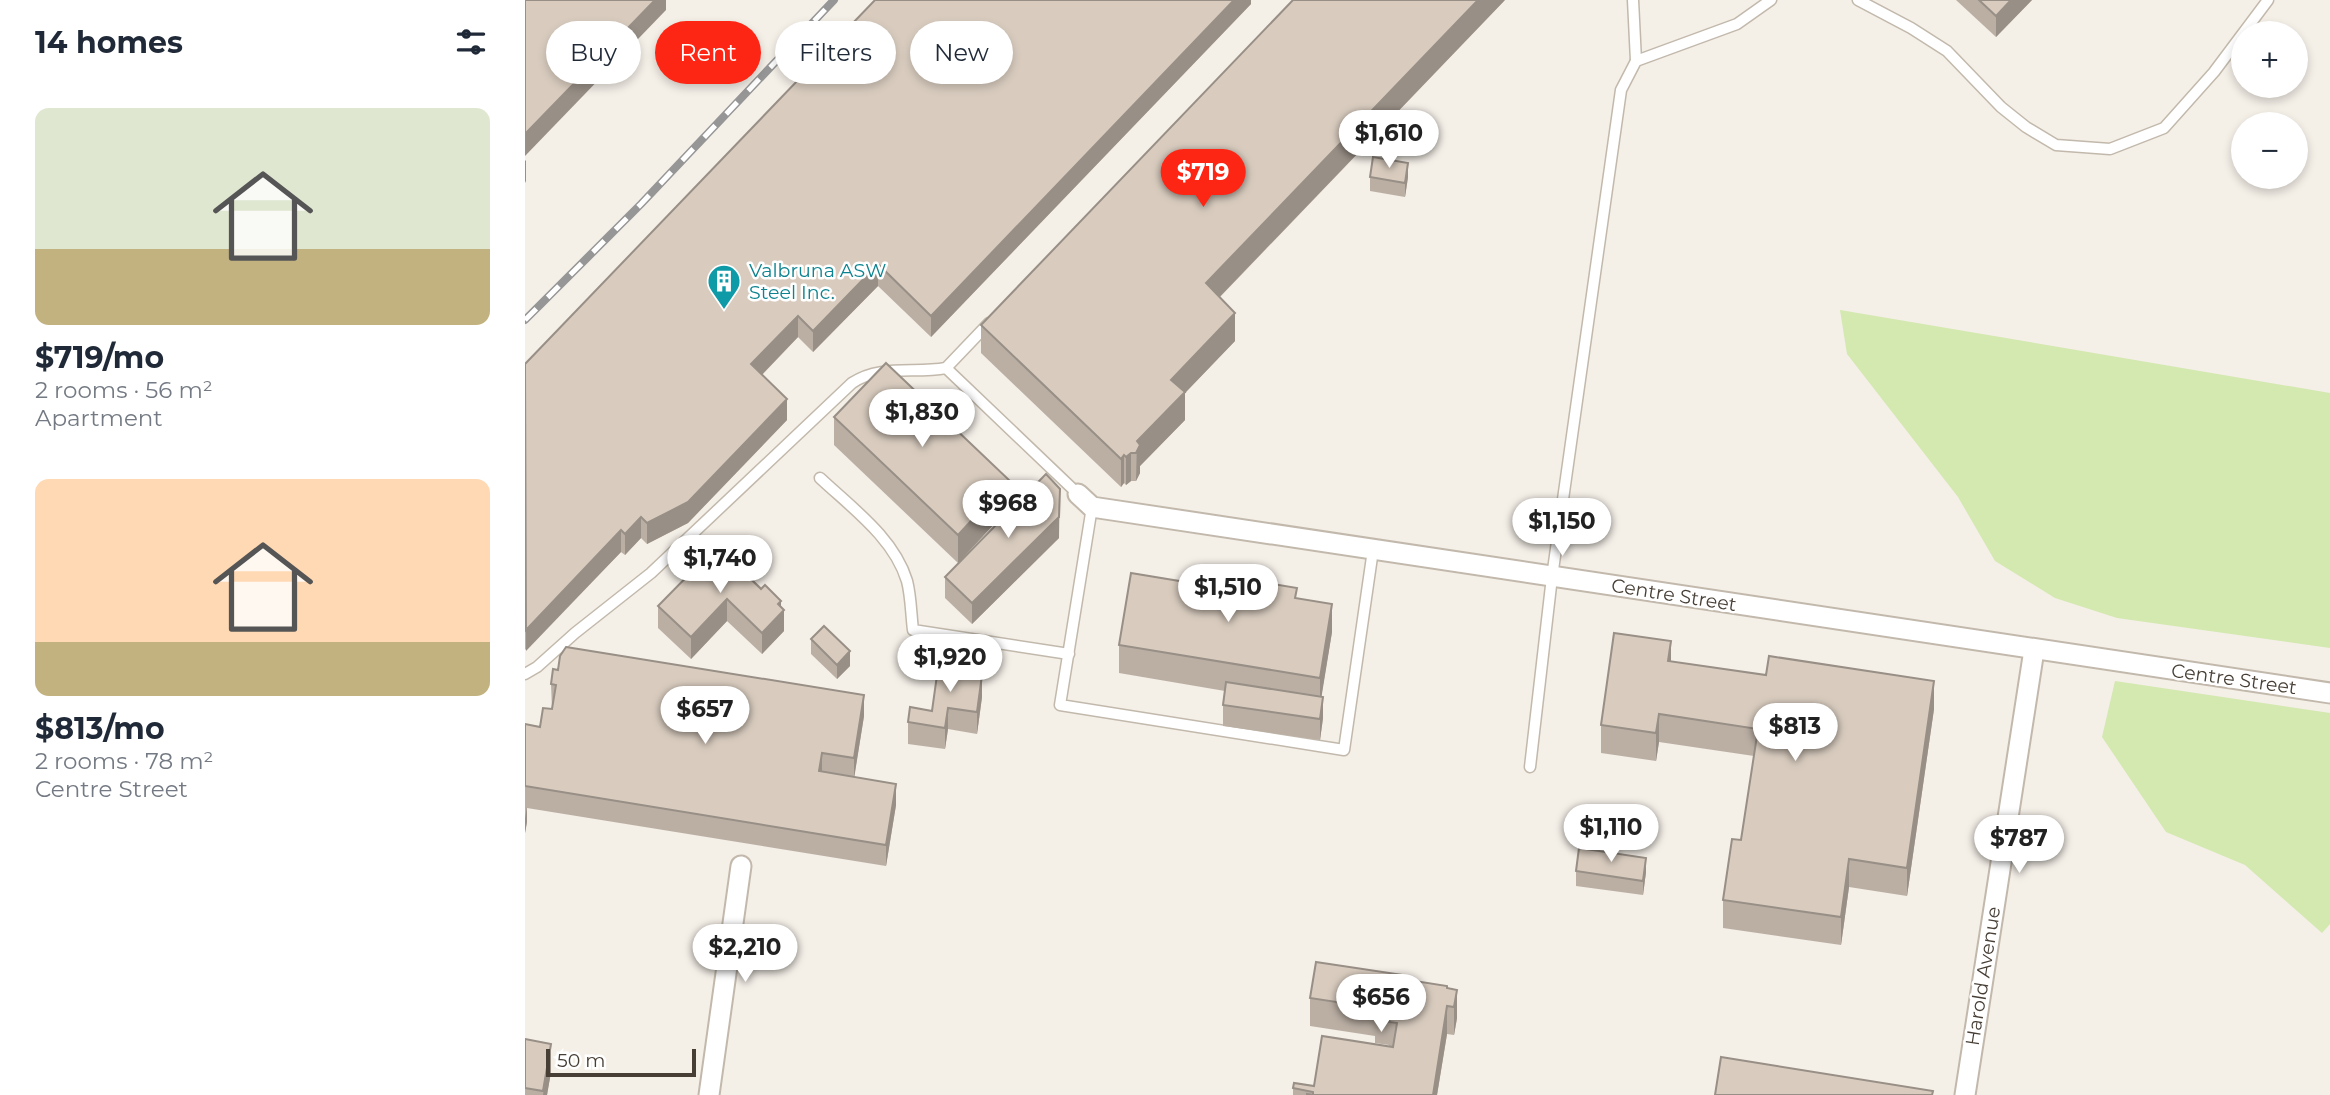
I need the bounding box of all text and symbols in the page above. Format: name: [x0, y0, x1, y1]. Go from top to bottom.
chip: Buy: [546, 21, 641, 84]
chip: Rent: [655, 21, 761, 84]
chip: Filters: [775, 21, 896, 84]
chip: New: [910, 21, 1013, 84]
map controls: [2231, 21, 2308, 189]
button: +: [2231, 21, 2308, 98]
icon: filters: [452, 23, 490, 61]
text: 14 homes: [35, 24, 183, 61]
pin: $1,610: [1332, 110, 1446, 170]
button: −: [2231, 112, 2308, 189]
text: $1,610: [1355, 119, 1423, 147]
pin: $719: [1162, 150, 1244, 209]
icon: home: [200, 153, 326, 279]
text: $719: [1177, 158, 1229, 186]
place label: Valbruna ASW Steel Inc.: [749, 259, 886, 304]
building icon: Valbruna ASW Steel Inc.: [705, 262, 743, 311]
text: $719/mo: [35, 339, 164, 376]
text: 2 rooms · 56 m²: [35, 376, 213, 404]
pin: $1,830: [865, 390, 979, 449]
text: $1,830: [885, 398, 959, 426]
text: Apartment: [35, 404, 163, 432]
pin: $968: [967, 480, 1049, 540]
text: $968: [979, 489, 1037, 517]
pin: $1,150: [1505, 498, 1619, 558]
text: $1,150: [1528, 507, 1596, 535]
icon: home: [200, 524, 326, 650]
pin: $1,740: [663, 536, 777, 595]
text: $1,740: [683, 544, 757, 572]
pin: $1,510: [1171, 564, 1285, 624]
text: $1,510: [1194, 573, 1262, 601]
street label: Centre Street: [1610, 574, 1738, 616]
pin: $1,920: [893, 634, 1007, 694]
text: $1,920: [913, 643, 987, 671]
street label: Centre Street: [2170, 659, 2298, 699]
pin: $657: [664, 686, 746, 746]
text: $657: [677, 695, 734, 723]
pin: $813: [1754, 704, 1836, 763]
text: $813/mo: [35, 710, 165, 747]
text: $813: [1769, 712, 1821, 740]
text: 2 rooms · 78 m²: [35, 747, 213, 775]
text: Centre Street: [35, 775, 188, 803]
pin: $1,110: [1554, 804, 1668, 864]
text: $1,110: [1580, 813, 1642, 841]
pin: $787: [1978, 816, 2060, 875]
text: $787: [1990, 824, 2048, 852]
street label: Harold Avenue: [1961, 905, 2005, 1047]
pin: $2,210: [688, 925, 802, 984]
text: $2,210: [709, 933, 781, 961]
pin: $656: [1340, 974, 1422, 1034]
text: $656: [1352, 983, 1410, 1011]
scale bar: [546, 1046, 697, 1078]
text: 50 m: [557, 1049, 605, 1072]

